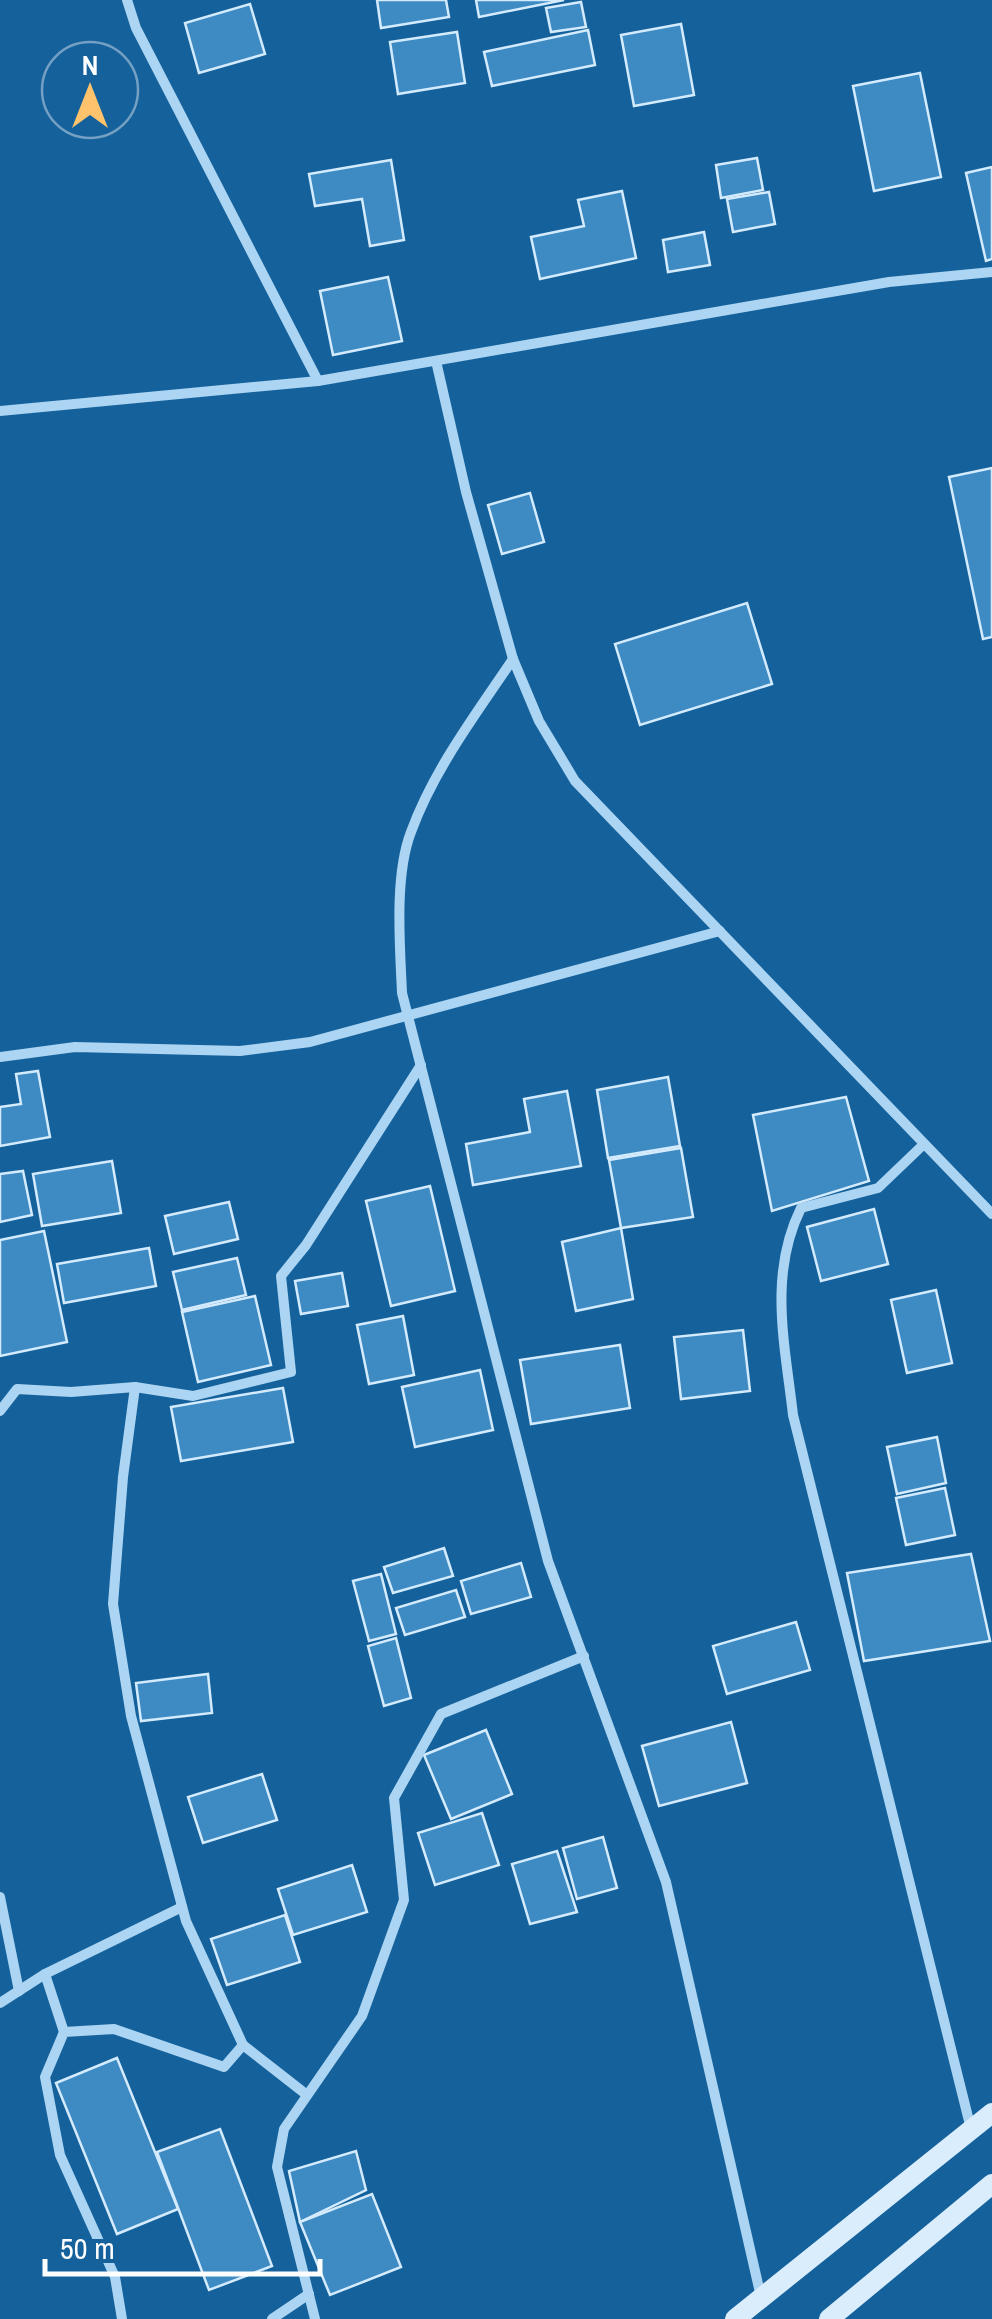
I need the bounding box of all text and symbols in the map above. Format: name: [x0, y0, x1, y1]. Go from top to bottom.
north arrow: [40, 40, 140, 140]
text: N: [82, 46, 98, 84]
scale bar: [45, 2214, 320, 2276]
text: 50 m: [60, 2228, 115, 2268]

